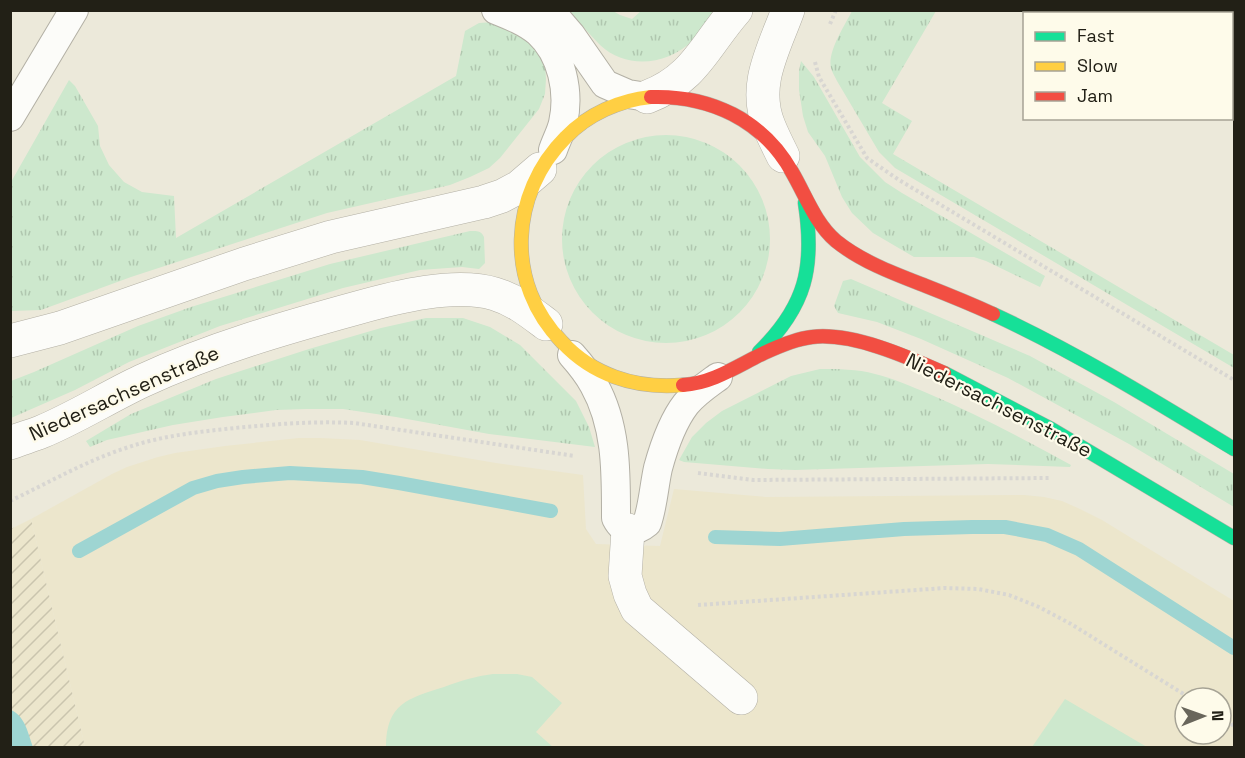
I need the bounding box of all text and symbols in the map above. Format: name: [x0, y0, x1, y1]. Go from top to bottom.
legend: [1023, 12, 1233, 120]
text: Fast: [1077, 24, 1114, 47]
text: Slow: [1077, 54, 1118, 77]
text: Jam: [1077, 84, 1113, 107]
street label: Niedersachsenstraße: [25, 339, 223, 447]
street label: Niedersachsenstraße: [902, 347, 1096, 463]
north arrow: [1173, 686, 1233, 746]
text: N: [1207, 710, 1228, 721]

